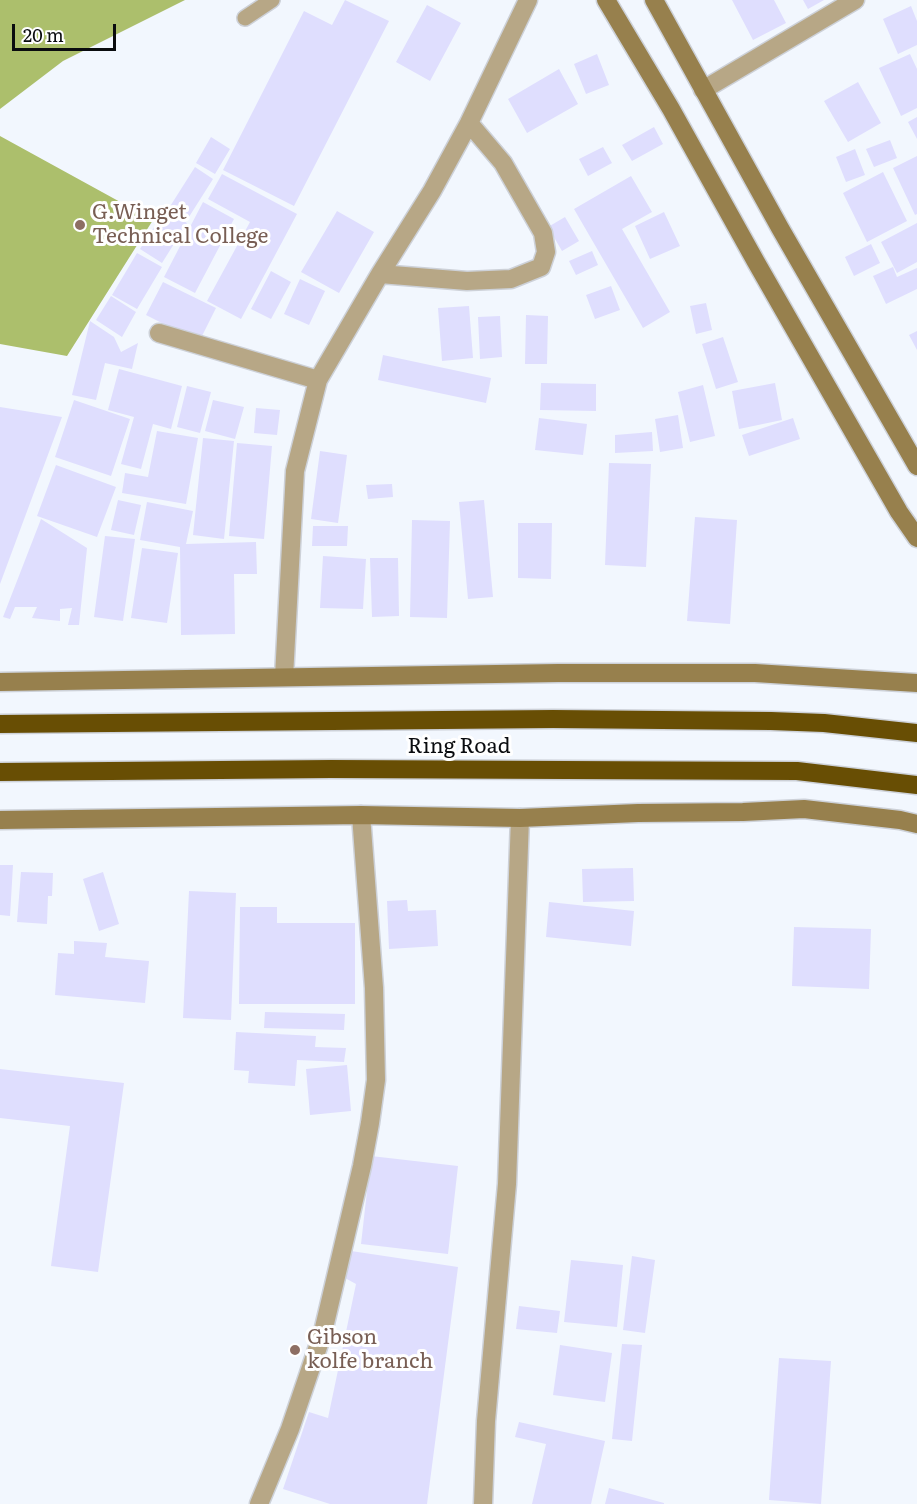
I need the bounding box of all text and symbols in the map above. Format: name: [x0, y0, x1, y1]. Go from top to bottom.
scale bar: [15, 12, 118, 50]
text: 20 m: [23, 21, 64, 48]
place label: G.Winget Technical College: [92, 200, 269, 250]
marker: G.Winget Technical College: [73, 218, 87, 232]
street label: Ring Road: [408, 734, 510, 760]
place label: Gibson kolfe branch: [307, 1325, 433, 1375]
marker: Gibson kolfe branch: [288, 1343, 302, 1357]

